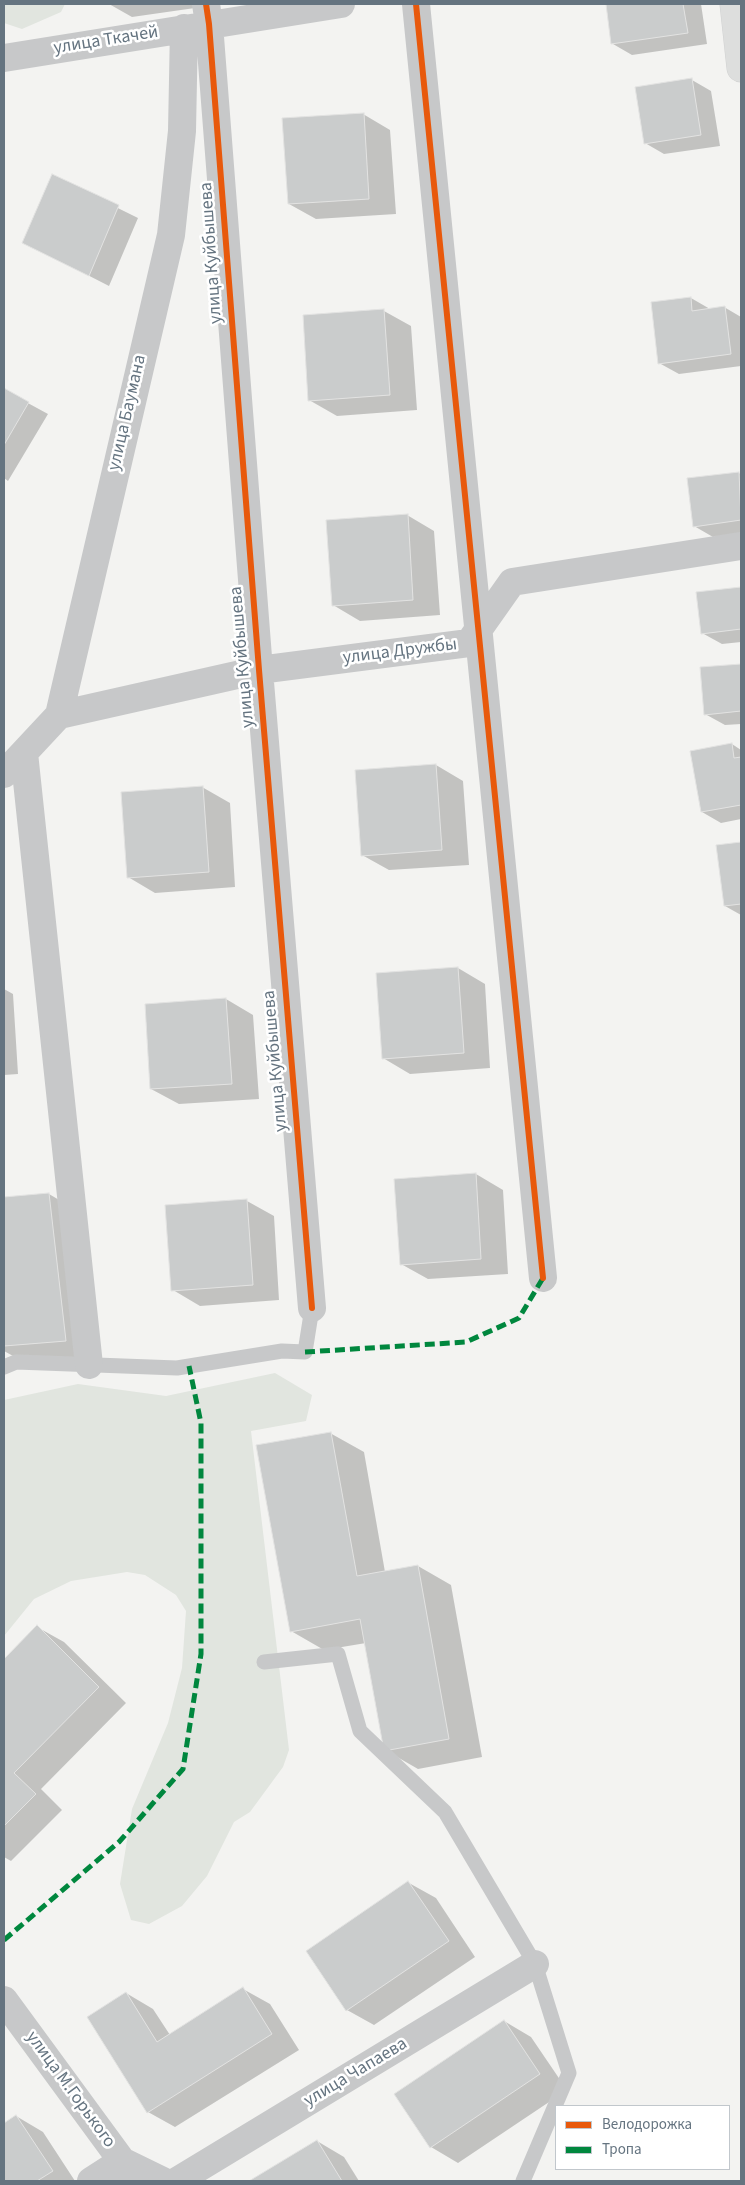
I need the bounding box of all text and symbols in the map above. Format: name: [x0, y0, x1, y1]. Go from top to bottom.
street label: улица Ткачей: [52, 22, 160, 60]
street label: улица Куйбышева: [196, 181, 228, 325]
street label: улица Баумана: [104, 353, 152, 473]
street label: улица Куйбышева: [226, 585, 260, 729]
street label: улица Дружбы: [342, 634, 458, 670]
street label: улица Куйбышева: [259, 989, 293, 1133]
street label: улица М.Горького: [20, 2028, 120, 2152]
street label: улица Чапаева: [300, 2034, 412, 2112]
legend: [555, 2105, 730, 2170]
text: Велодорожка: [602, 2114, 692, 2135]
text: Тропа: [602, 2139, 642, 2160]

